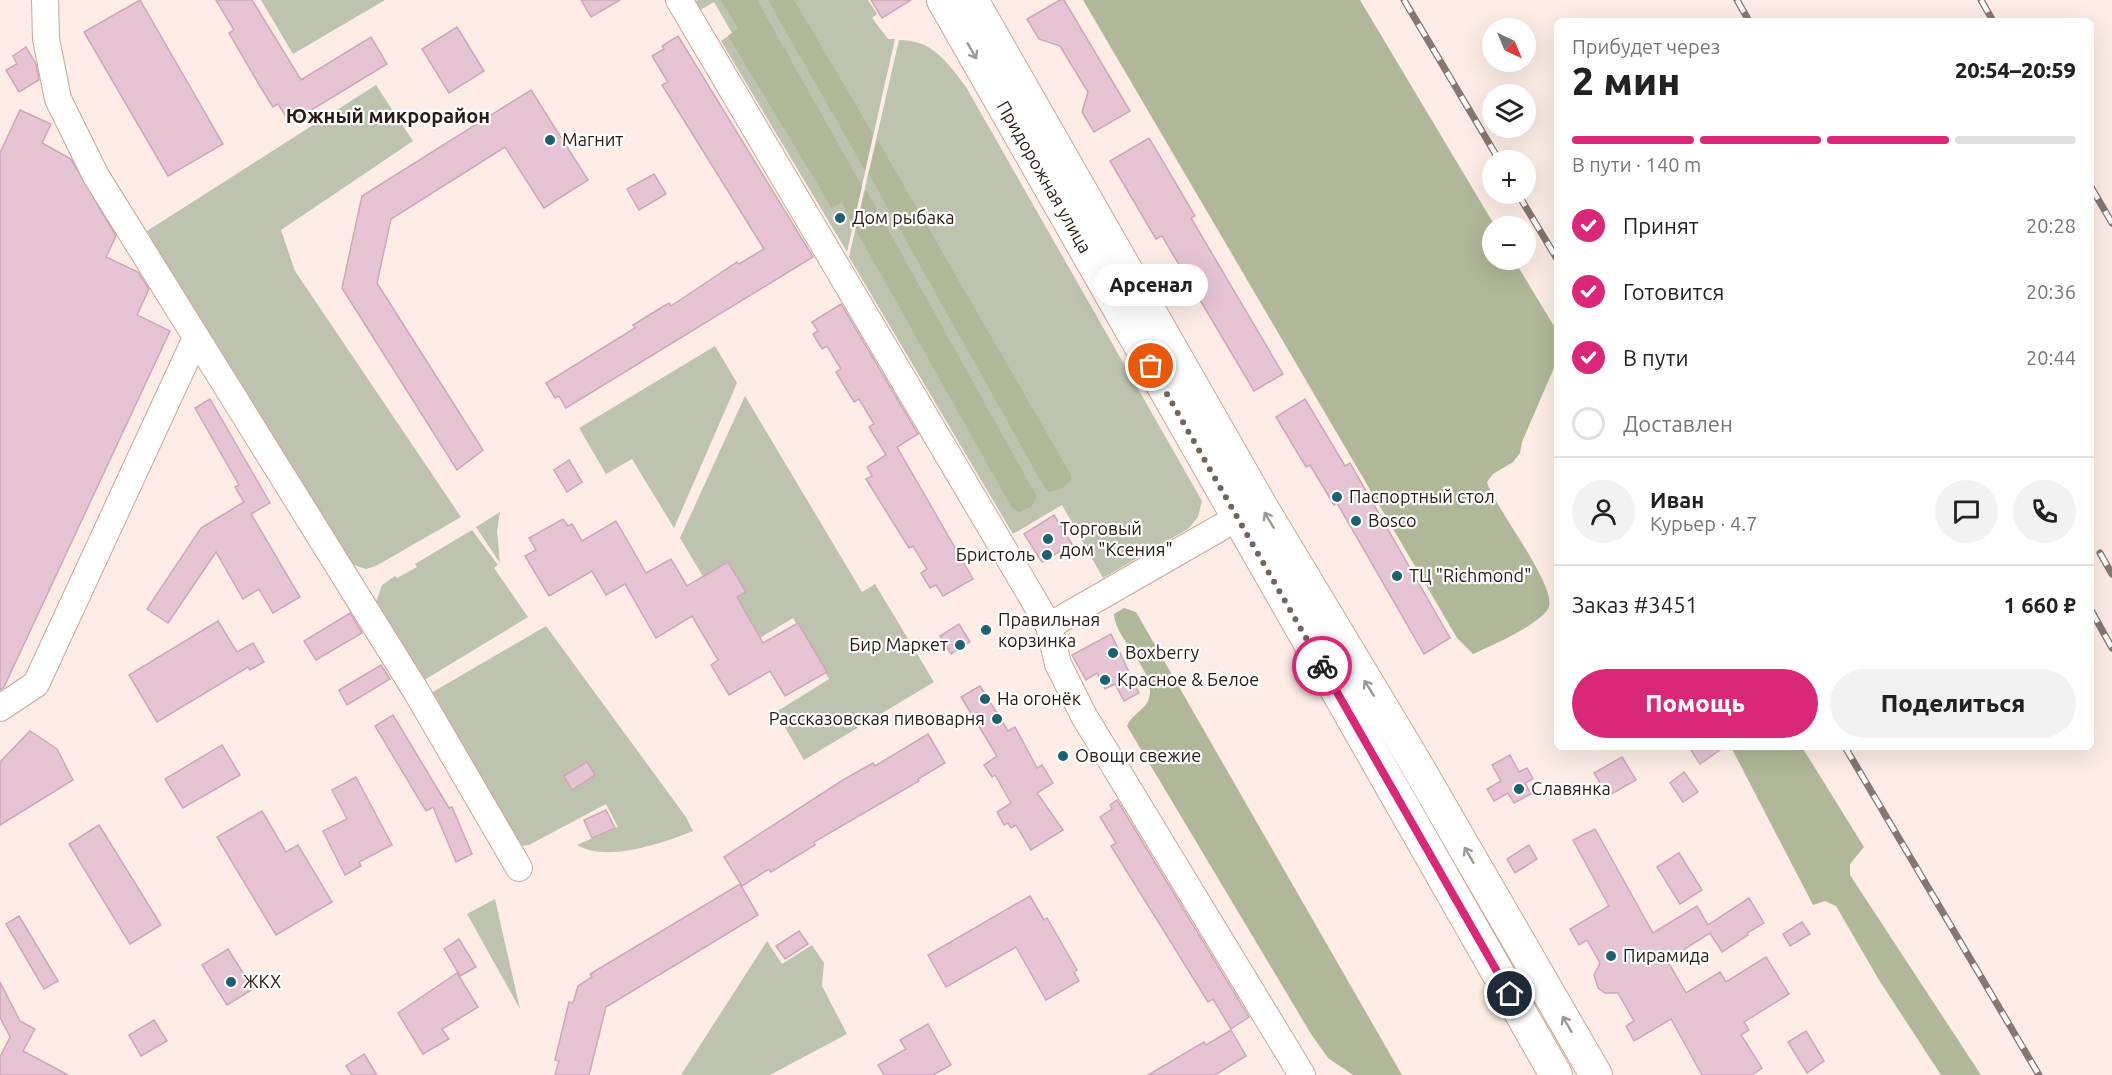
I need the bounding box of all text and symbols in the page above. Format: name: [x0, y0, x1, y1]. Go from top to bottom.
north arrow: [1482, 18, 1536, 72]
map controls: [1482, 18, 1536, 270]
text: Прибудет через: [1572, 35, 1720, 58]
one-way arrow: [966, 42, 978, 59]
text: 20:54–20:59: [1955, 57, 2076, 82]
text: 2 мин: [1572, 59, 1680, 102]
button: layers: [1482, 84, 1536, 138]
street label: Придорожная улица: [994, 97, 1096, 256]
district label: Южный микрорайон: [286, 104, 490, 127]
place label: Магнит: [562, 129, 623, 149]
marker: Магнит: [543, 133, 557, 147]
button: +: [1482, 150, 1536, 204]
text: В пути · 140 m: [1572, 153, 1701, 176]
place label: Дом рыбака: [852, 207, 955, 227]
icon: check: [1572, 209, 1605, 242]
marker: Дом рыбака: [833, 211, 847, 225]
text: Принят: [1623, 213, 1699, 238]
text: 20:28: [2026, 214, 2076, 237]
button: −: [1482, 216, 1536, 270]
callout: Арсенал: [1094, 264, 1208, 306]
text: Арсенал: [1109, 273, 1193, 296]
icon: check: [1572, 275, 1605, 308]
text: Готовится: [1623, 279, 1724, 304]
text: 20:36: [2026, 280, 2076, 303]
pin: [1125, 340, 1176, 391]
icon: check: [1572, 341, 1605, 374]
text: В пути: [1623, 345, 1689, 370]
text: 20:44: [2026, 346, 2076, 369]
icon: bag: [1134, 349, 1167, 382]
text: Доставлен: [1623, 411, 1733, 436]
button: person: [1572, 480, 1635, 543]
button: chat: [1935, 480, 1998, 543]
button: phone: [2013, 480, 2076, 543]
place label: Паспортный стол: [1349, 486, 1495, 506]
text: Иван: [1650, 487, 1704, 512]
marker: Паспортный стол: [1330, 490, 1344, 504]
place label: Bosco: [1368, 510, 1417, 530]
one-way arrow: [1263, 512, 1275, 529]
text: Курьер · 4.7: [1650, 512, 1757, 535]
marker: Bosco: [1349, 514, 1363, 528]
place label: Торговый дом "Ксения": [1060, 518, 1173, 559]
marker: Торговый дом "Ксения": [1041, 532, 1055, 546]
place label: Бристоль: [956, 544, 1035, 564]
marker: Бристоль: [1040, 548, 1054, 562]
place label: ТЦ "Richmond": [1409, 565, 1531, 585]
marker: ТЦ "Richmond": [1390, 569, 1404, 583]
text: Заказ #3451: [1572, 592, 1698, 617]
text: 1 660 ₽: [2004, 592, 2076, 617]
place label: Правильная корзинка: [998, 609, 1100, 650]
marker: Правильная корзинка: [979, 623, 993, 637]
place label: Бир Маркет: [849, 634, 948, 654]
courier: [1292, 636, 1352, 696]
marker: Бир Маркет: [953, 638, 967, 652]
place label: Boxberry: [1125, 642, 1199, 662]
marker: Boxberry: [1106, 646, 1120, 660]
icon: bike: [1306, 650, 1339, 683]
place label: Красное & Белое: [1117, 669, 1259, 689]
button: Помощь: [1572, 669, 1818, 738]
button: Поделиться: [1830, 669, 2076, 738]
marker: Красное & Белое: [1098, 673, 1112, 687]
one-way arrow: [1362, 680, 1374, 697]
place label: На огонёк: [997, 688, 1081, 708]
marker: На огонёк: [978, 692, 992, 706]
place label: Рассказовская пивоварня: [769, 708, 985, 728]
marker: Рассказовская пивоварня: [990, 712, 1004, 726]
place label: Овощи свежие: [1075, 745, 1201, 765]
marker: Овощи свежие: [1056, 749, 1070, 763]
place label: Славянка: [1531, 778, 1611, 798]
marker: Славянка: [1512, 782, 1526, 796]
one-way arrow: [1463, 847, 1475, 864]
place label: Пирамида: [1623, 945, 1709, 965]
marker: Пирамида: [1604, 949, 1618, 963]
pin: [1484, 968, 1535, 1019]
place label: ЖКХ: [243, 971, 281, 991]
marker: ЖКХ: [224, 975, 238, 989]
icon: home: [1493, 977, 1526, 1010]
one-way arrow: [1560, 1016, 1572, 1033]

